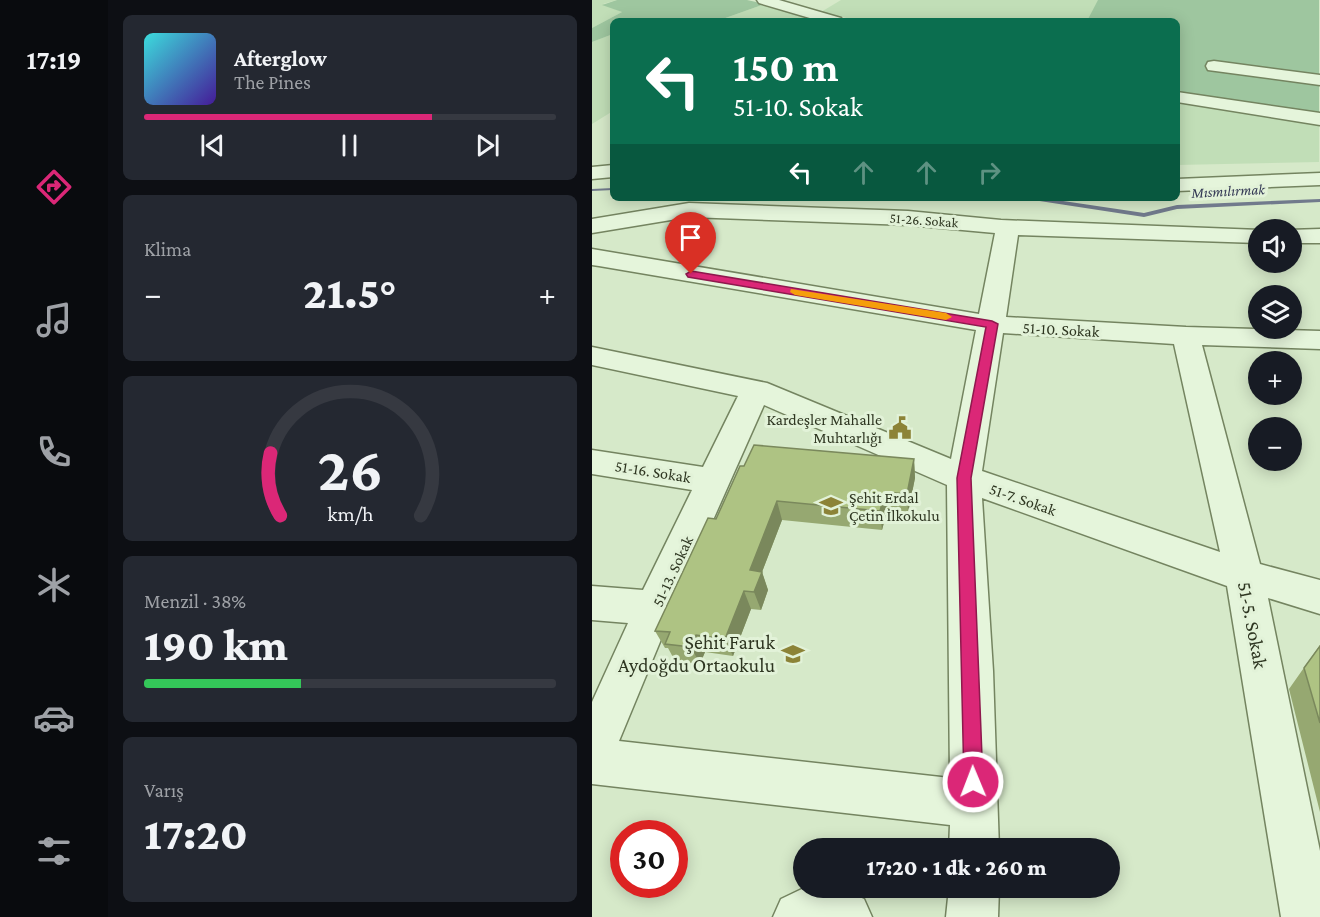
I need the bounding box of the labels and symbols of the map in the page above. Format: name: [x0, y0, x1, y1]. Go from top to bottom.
water label: Mısmılırmak: [1190, 181, 1267, 201]
street label: 51-26. Sokak: [889, 210, 959, 230]
pin: [665, 212, 716, 274]
street label: 51-10. Sokak: [1022, 319, 1100, 340]
place label: Kardeşler Mahalle Muhtarlığı: [766, 411, 882, 447]
public building icon: Kardeşler Mahalle Muhtarlığı: [887, 415, 913, 441]
street label: 51-16. Sokak: [614, 457, 692, 486]
street label: 51-7. Sokak: [987, 480, 1059, 519]
place label: Şehit Erdal Çetin İlkokulu: [849, 489, 940, 525]
school or university icon: Şehit Erdal Çetin İlkokulu: [818, 493, 844, 519]
street label: 51-13. Sokak: [649, 533, 696, 609]
street label: 51-5. Sokak: [1234, 580, 1272, 671]
place label: Şehit Faruk Aydoğdu Ortaokulu: [618, 631, 775, 677]
school or university icon: Şehit Faruk Aydoğdu Ortaokulu: [780, 641, 806, 667]
position arrow: [941, 750, 1005, 814]
speed limit sign: 30: [610, 820, 688, 898]

